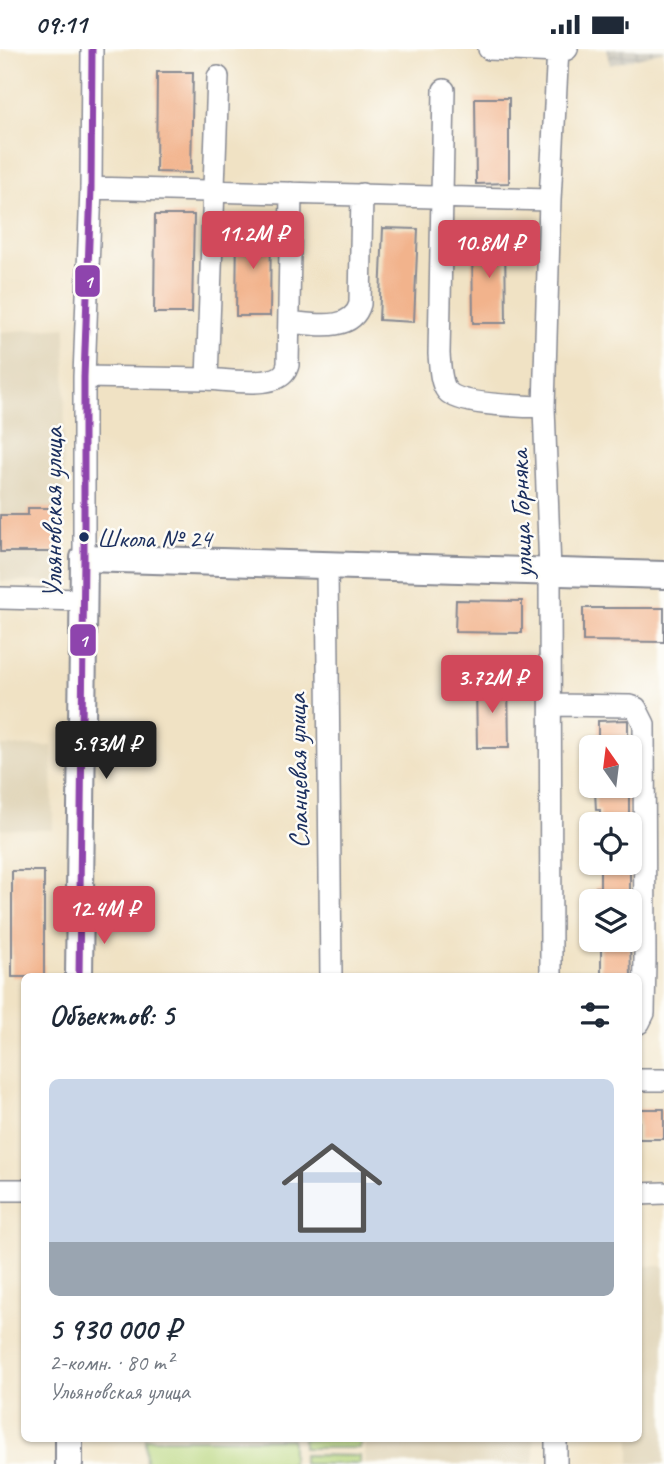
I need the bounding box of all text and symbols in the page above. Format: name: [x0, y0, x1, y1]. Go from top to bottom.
text: 09:11: [35, 8, 87, 41]
pin: 11.2M ₽: [188, 211, 318, 271]
text: 11.2M ₽: [218, 219, 288, 248]
pin: 10.8M ₽: [424, 221, 554, 280]
text: 10.8M ₽: [454, 228, 524, 257]
line badge: 1: [74, 264, 101, 298]
text: 1: [84, 270, 95, 294]
street label: Ульяновская улица: [35, 425, 70, 599]
street label: улица Горняка: [501, 447, 540, 581]
place label: Школа № 24: [97, 522, 214, 555]
marker: Школа № 24: [77, 530, 91, 544]
line badge: 1: [69, 623, 97, 657]
text: 1: [79, 629, 90, 653]
pin: 3.72M ₽: [427, 655, 557, 715]
text: 3.72M ₽: [457, 663, 527, 692]
street label: Сланцевая улица: [279, 691, 316, 849]
pin: 5.93M ₽: [41, 721, 171, 781]
text: 5.93M ₽: [71, 729, 141, 758]
north arrow: [579, 735, 642, 798]
map controls: [579, 735, 642, 952]
button: locate: [579, 812, 642, 875]
pin: 12.4M ₽: [39, 887, 169, 946]
button: layers: [579, 889, 642, 952]
text: 12.4M ₽: [69, 894, 139, 923]
text: Объектов: 5: [49, 996, 174, 1034]
icon: filters: [576, 996, 614, 1034]
icon: home: [269, 1125, 395, 1251]
text: 5 930 000 ₽: [49, 1310, 180, 1348]
text: 2-комн. · 80 m²: [49, 1348, 173, 1377]
text: Ульяновская улица: [49, 1377, 190, 1406]

